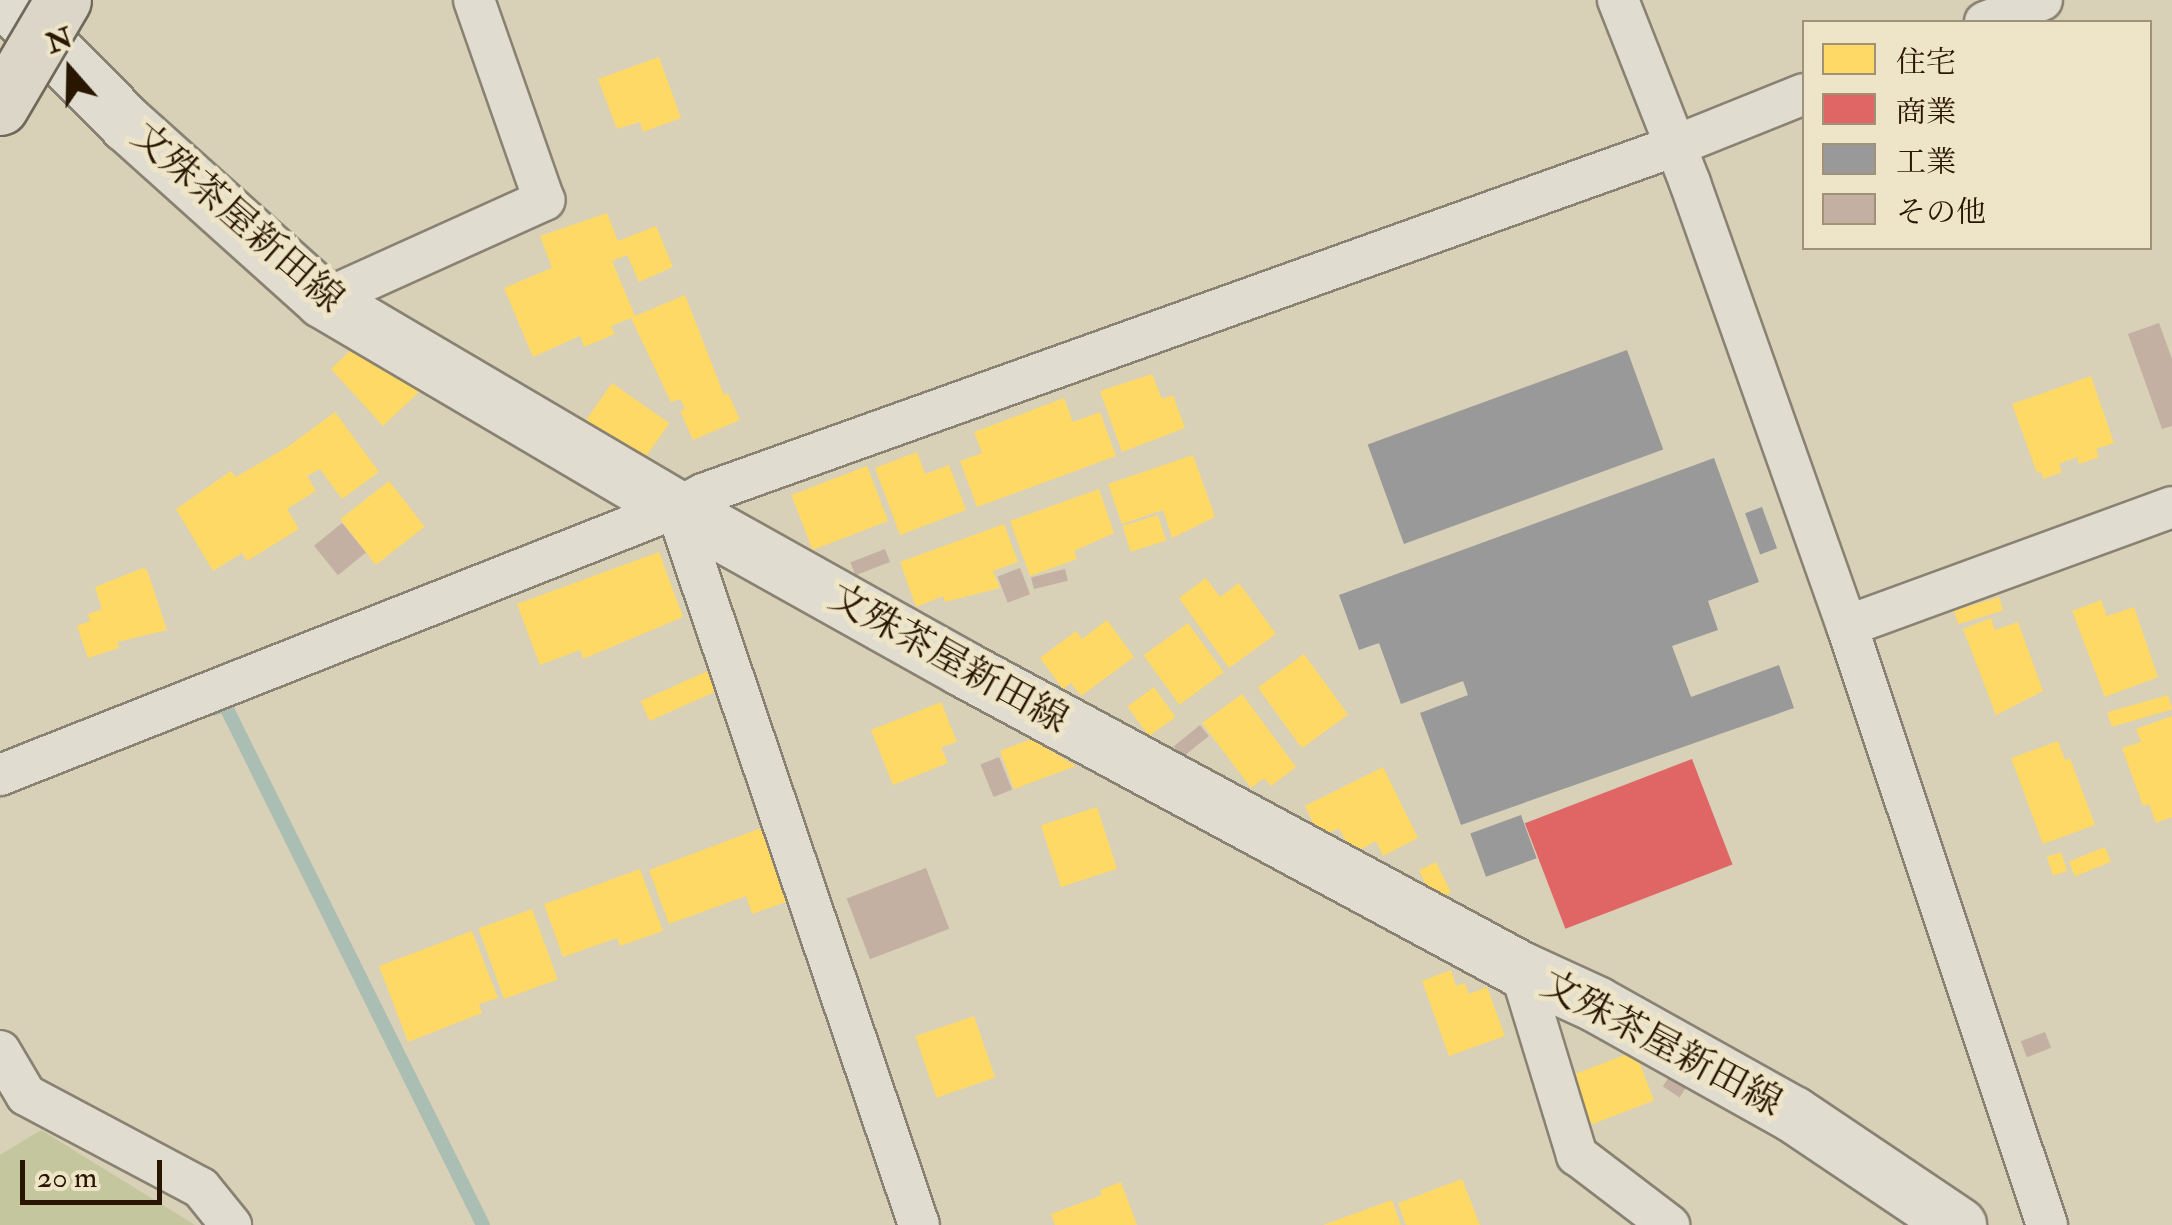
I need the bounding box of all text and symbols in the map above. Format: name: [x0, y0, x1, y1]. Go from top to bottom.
north arrow: [20, 20, 120, 120]
legend: [1802, 20, 2152, 250]
text: N: [42, 21, 77, 62]
text: 住宅: [1896, 44, 1956, 81]
text: 商業: [1896, 94, 1956, 131]
street label: 文殊茶屋新田線: [122, 114, 352, 322]
text: 工業: [1896, 144, 1956, 181]
text: その他: [1896, 194, 1986, 231]
street label: 文殊茶屋新田線: [821, 575, 1075, 743]
street label: 文殊茶屋新田線: [1533, 961, 1789, 1127]
scale bar: [25, 1140, 168, 1202]
text: 20 m: [37, 1159, 97, 1196]

